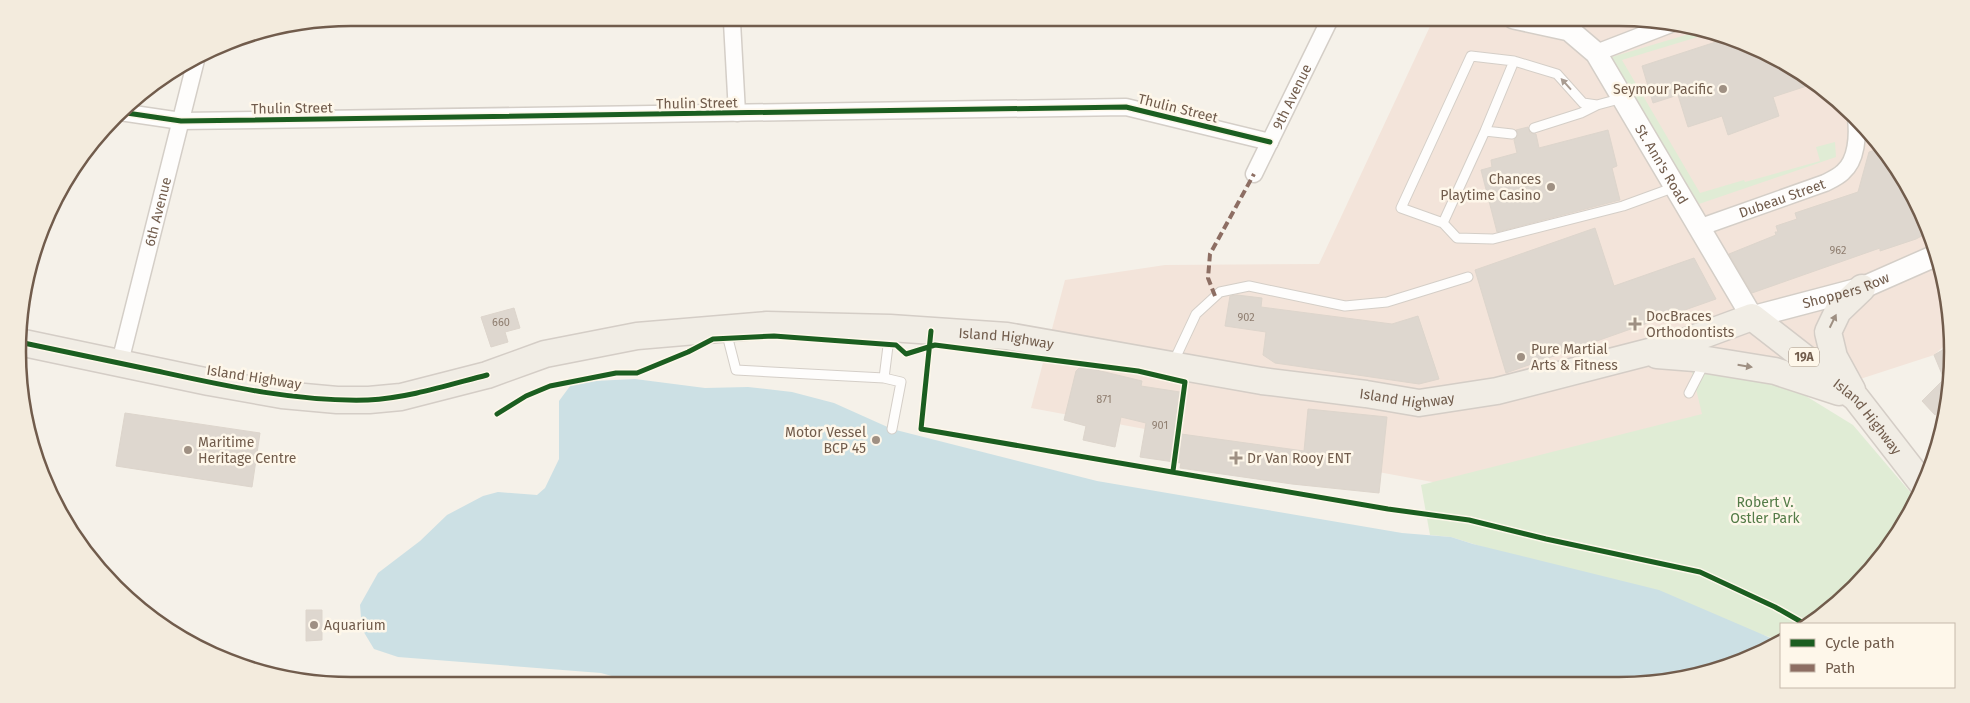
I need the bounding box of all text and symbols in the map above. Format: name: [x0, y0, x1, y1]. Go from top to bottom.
street label: 9th Avenue: [1269, 61, 1316, 133]
one-way arrow: [1561, 78, 1572, 91]
place label: Seymour Pacific: [1613, 81, 1713, 98]
marker: Seymour Pacific: [1717, 83, 1729, 95]
street label: Thulin Street: [1136, 90, 1220, 127]
street label: Thulin Street: [656, 94, 739, 113]
street label: Thulin Street: [251, 99, 334, 118]
street label: St. Ann's Road: [1631, 122, 1691, 207]
place label: Chances Playtime Casino: [1440, 171, 1541, 204]
street label: 6th Avenue: [141, 175, 175, 248]
street label: Dubeau Street: [1737, 175, 1829, 222]
marker: Chances Playtime Casino: [1545, 181, 1557, 193]
house number: 962: [1830, 244, 1846, 257]
street label: Shoppers Row: [1801, 269, 1892, 312]
place label: DocBraces Orthodontists: [1646, 308, 1735, 341]
house number: 902: [1237, 311, 1255, 324]
one-way arrow: [1829, 314, 1837, 328]
house number: 660: [492, 316, 510, 329]
marker: DocBraces Orthodontists: [1628, 317, 1642, 331]
street label: Island Highway: [958, 325, 1055, 353]
place label: Pure Martial Arts & Fitness: [1531, 341, 1618, 374]
road number: 19A: [1789, 348, 1819, 367]
marker: Pure Martial Arts & Fitness: [1515, 351, 1527, 363]
street label: Island Highway: [205, 362, 303, 393]
one-way arrow: [1737, 363, 1753, 371]
street label: Island Highway: [1829, 375, 1905, 458]
street label: Island Highway: [1359, 385, 1456, 413]
house number: 871: [1096, 393, 1112, 406]
house number: 901: [1152, 419, 1168, 432]
place label: Motor Vessel BCP 45: [785, 424, 866, 457]
place label: Maritime Heritage Centre: [198, 434, 296, 467]
marker: Motor Vessel BCP 45: [870, 434, 882, 446]
marker: Maritime Heritage Centre: [182, 444, 194, 456]
place label: Dr Van Rooy ENT: [1247, 450, 1352, 467]
marker: Dr Van Rooy ENT: [1229, 451, 1243, 465]
park label: Robert V. Ostler Park: [1730, 494, 1801, 527]
place label: Aquarium: [324, 617, 386, 634]
marker: Aquarium: [308, 619, 320, 631]
legend: [1780, 623, 1955, 688]
text: Cycle path: [1825, 634, 1895, 652]
text: Path: [1825, 659, 1855, 677]

